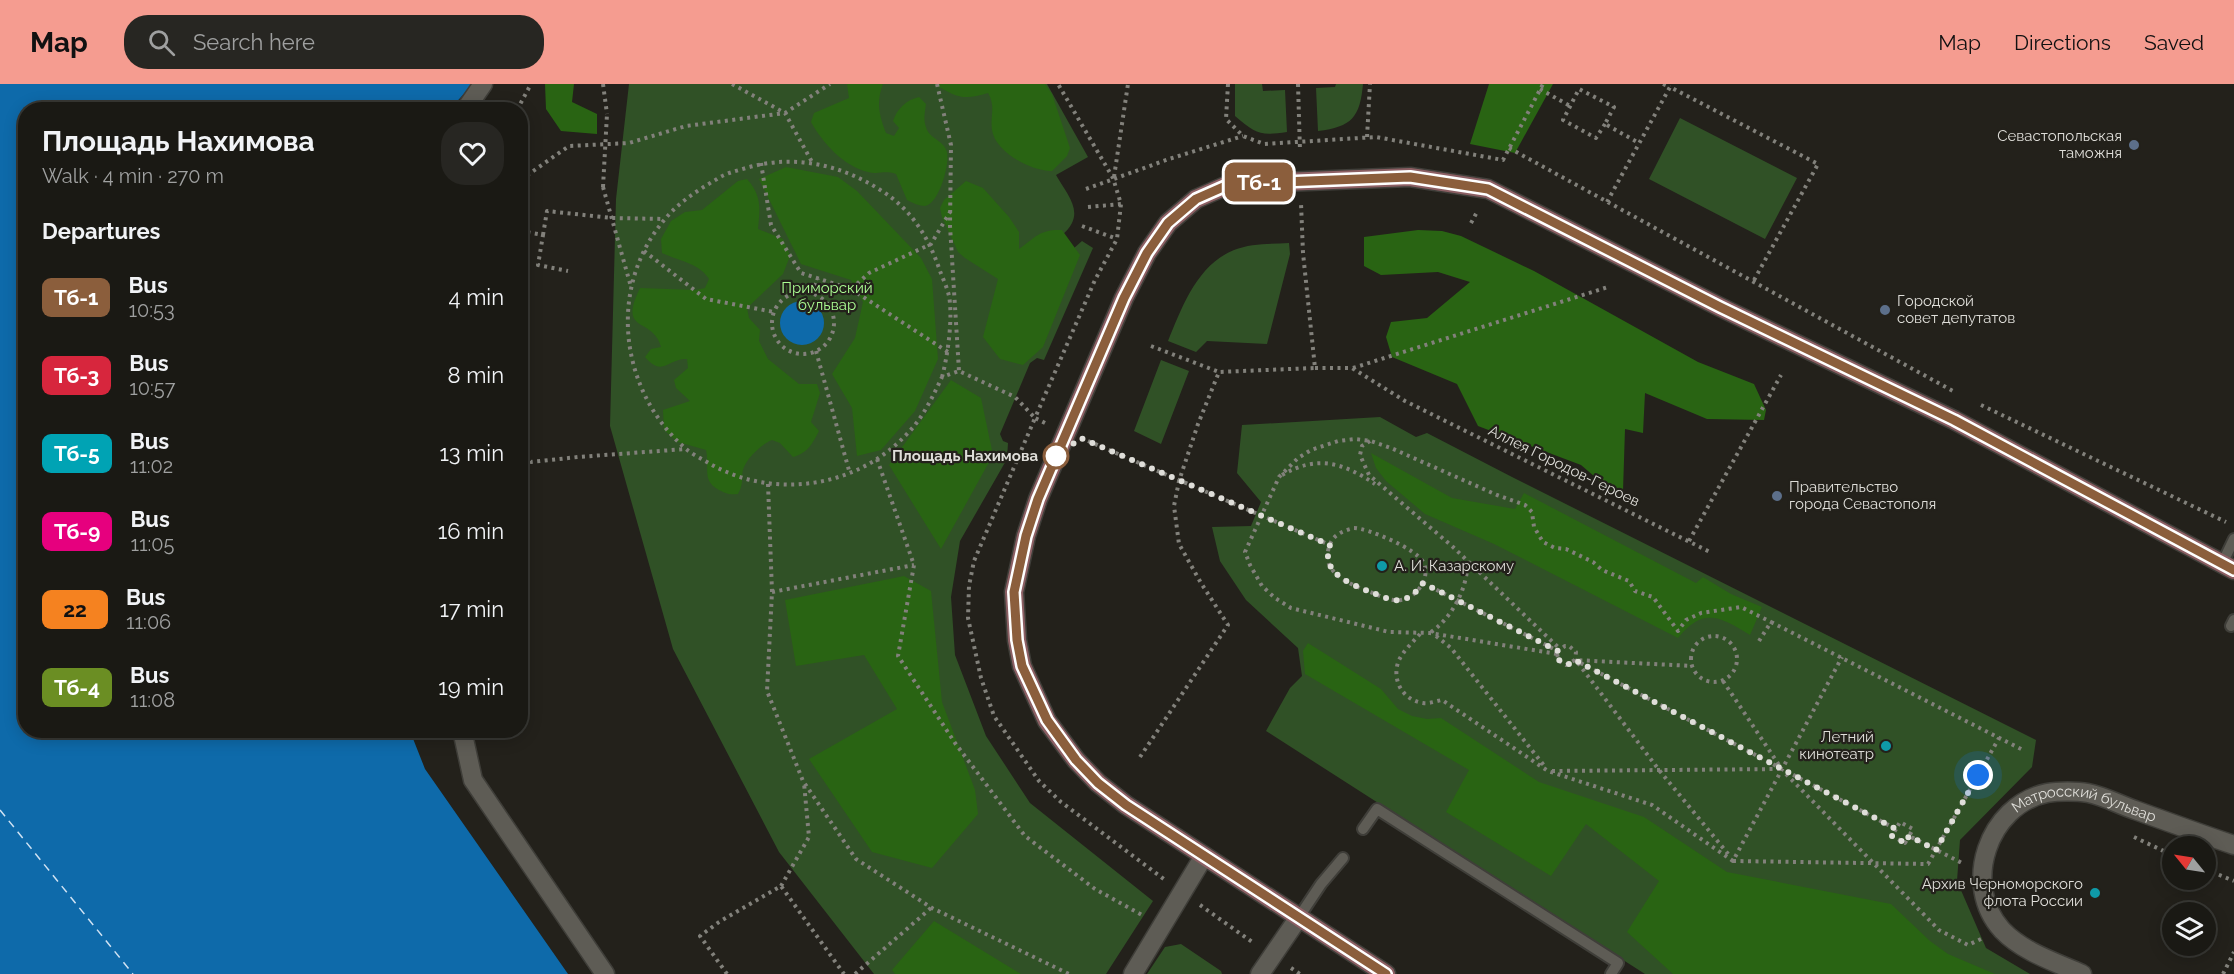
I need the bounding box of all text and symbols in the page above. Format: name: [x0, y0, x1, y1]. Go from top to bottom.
search box: [124, 15, 544, 69]
text: Map: [30, 26, 88, 59]
icon: search: [145, 26, 178, 59]
text: Search here: [193, 29, 315, 55]
text: Map: [1938, 30, 1981, 55]
text: Directions: [2014, 30, 2111, 55]
text: Saved: [2144, 30, 2204, 55]
button: heart: [441, 122, 504, 185]
text: Площадь Нахимова: [42, 125, 315, 158]
place label: Севастопольская таможня: [1997, 127, 2122, 162]
marker: Севастопольская таможня: [2127, 138, 2141, 152]
line badge: Тб-1: [1217, 162, 1301, 202]
text: Walk · 4 min · 270 m: [42, 164, 224, 188]
text: Тб-1: [1237, 170, 1281, 195]
text: Departures: [42, 218, 160, 244]
text: Bus: [128, 272, 168, 298]
park label: Приморский бульвар: [781, 279, 873, 314]
text: 4 min: [449, 284, 504, 310]
text: Тб-1: [54, 285, 98, 310]
place label: Городской совет депутатов: [1897, 292, 2015, 327]
text: 10:53: [128, 298, 175, 322]
marker: Городской совет депутатов: [1878, 303, 1892, 317]
text: Bus: [129, 350, 169, 376]
text: 8 min: [448, 362, 504, 388]
text: Тб-3: [54, 363, 99, 388]
text: 10:57: [129, 376, 175, 400]
street label: Аллея Городов-Героев: [1485, 422, 1643, 510]
text: Bus: [130, 428, 169, 454]
text: 13 min: [439, 440, 504, 466]
text: Тб-5: [54, 441, 100, 466]
marker: Площадь Нахимова: [1043, 443, 1069, 469]
place label: Площадь Нахимова: [892, 447, 1038, 465]
text: 11:02: [130, 454, 173, 478]
place label: Правительство города Севастополя: [1789, 478, 1936, 513]
marker: Правительство города Севастополя: [1770, 489, 1784, 503]
text: Bus: [130, 506, 170, 532]
text: 16 min: [438, 518, 504, 544]
text: Тб-9: [54, 519, 100, 544]
text: 11:05: [130, 532, 174, 556]
place label: А. И. Казарскому: [1394, 557, 1514, 575]
marker: А. И. Казарскому: [1375, 559, 1389, 573]
text: Bus: [126, 584, 165, 610]
text: 17 min: [439, 596, 504, 622]
text: 22: [63, 597, 87, 622]
text: 11:06: [126, 610, 171, 634]
text: Bus: [130, 662, 169, 688]
text: 19 min: [438, 674, 504, 700]
text: Тб-4: [54, 675, 100, 700]
text: 11:08: [130, 688, 175, 712]
place label: Летний кинотеатр: [1799, 728, 1874, 763]
marker: Летний кинотеатр: [1879, 739, 1893, 753]
your location: [1963, 760, 1993, 790]
street label: Матросский бульвар: [2008, 782, 2159, 826]
north arrow: [2162, 836, 2216, 890]
map controls: [2162, 836, 2216, 956]
place label: Архив Черноморского флота России: [1922, 875, 2083, 910]
marker: Архив Черноморского флота России: [2088, 886, 2102, 900]
button: layers: [2162, 902, 2216, 956]

